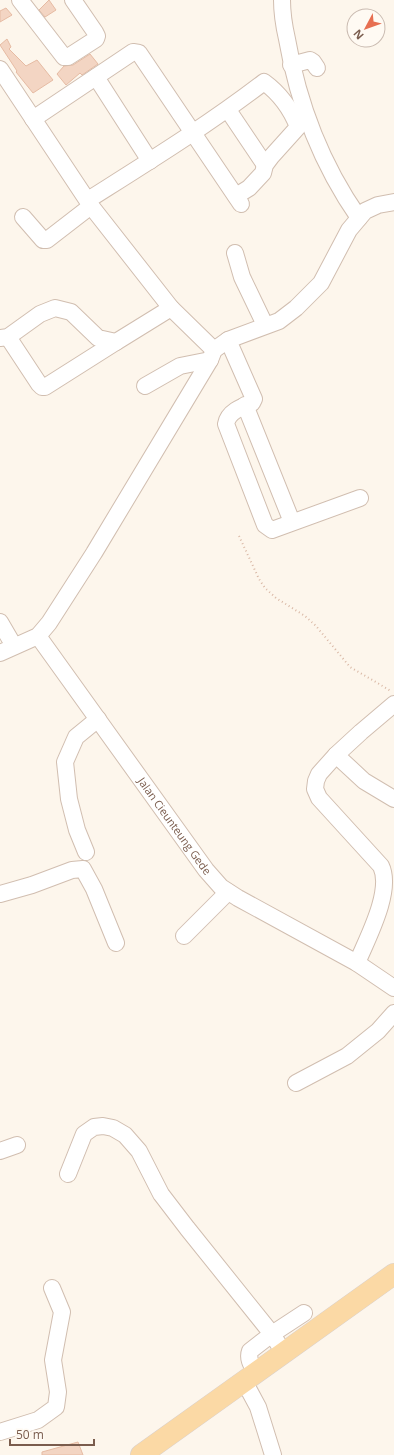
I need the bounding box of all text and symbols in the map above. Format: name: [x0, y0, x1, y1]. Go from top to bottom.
north arrow: [346, 8, 386, 48]
text: N: [349, 27, 367, 43]
street label: Jalan Cieunteung Gede: [134, 773, 215, 878]
scale bar: [10, 1421, 94, 1447]
text: 50 m: [16, 1426, 44, 1443]

